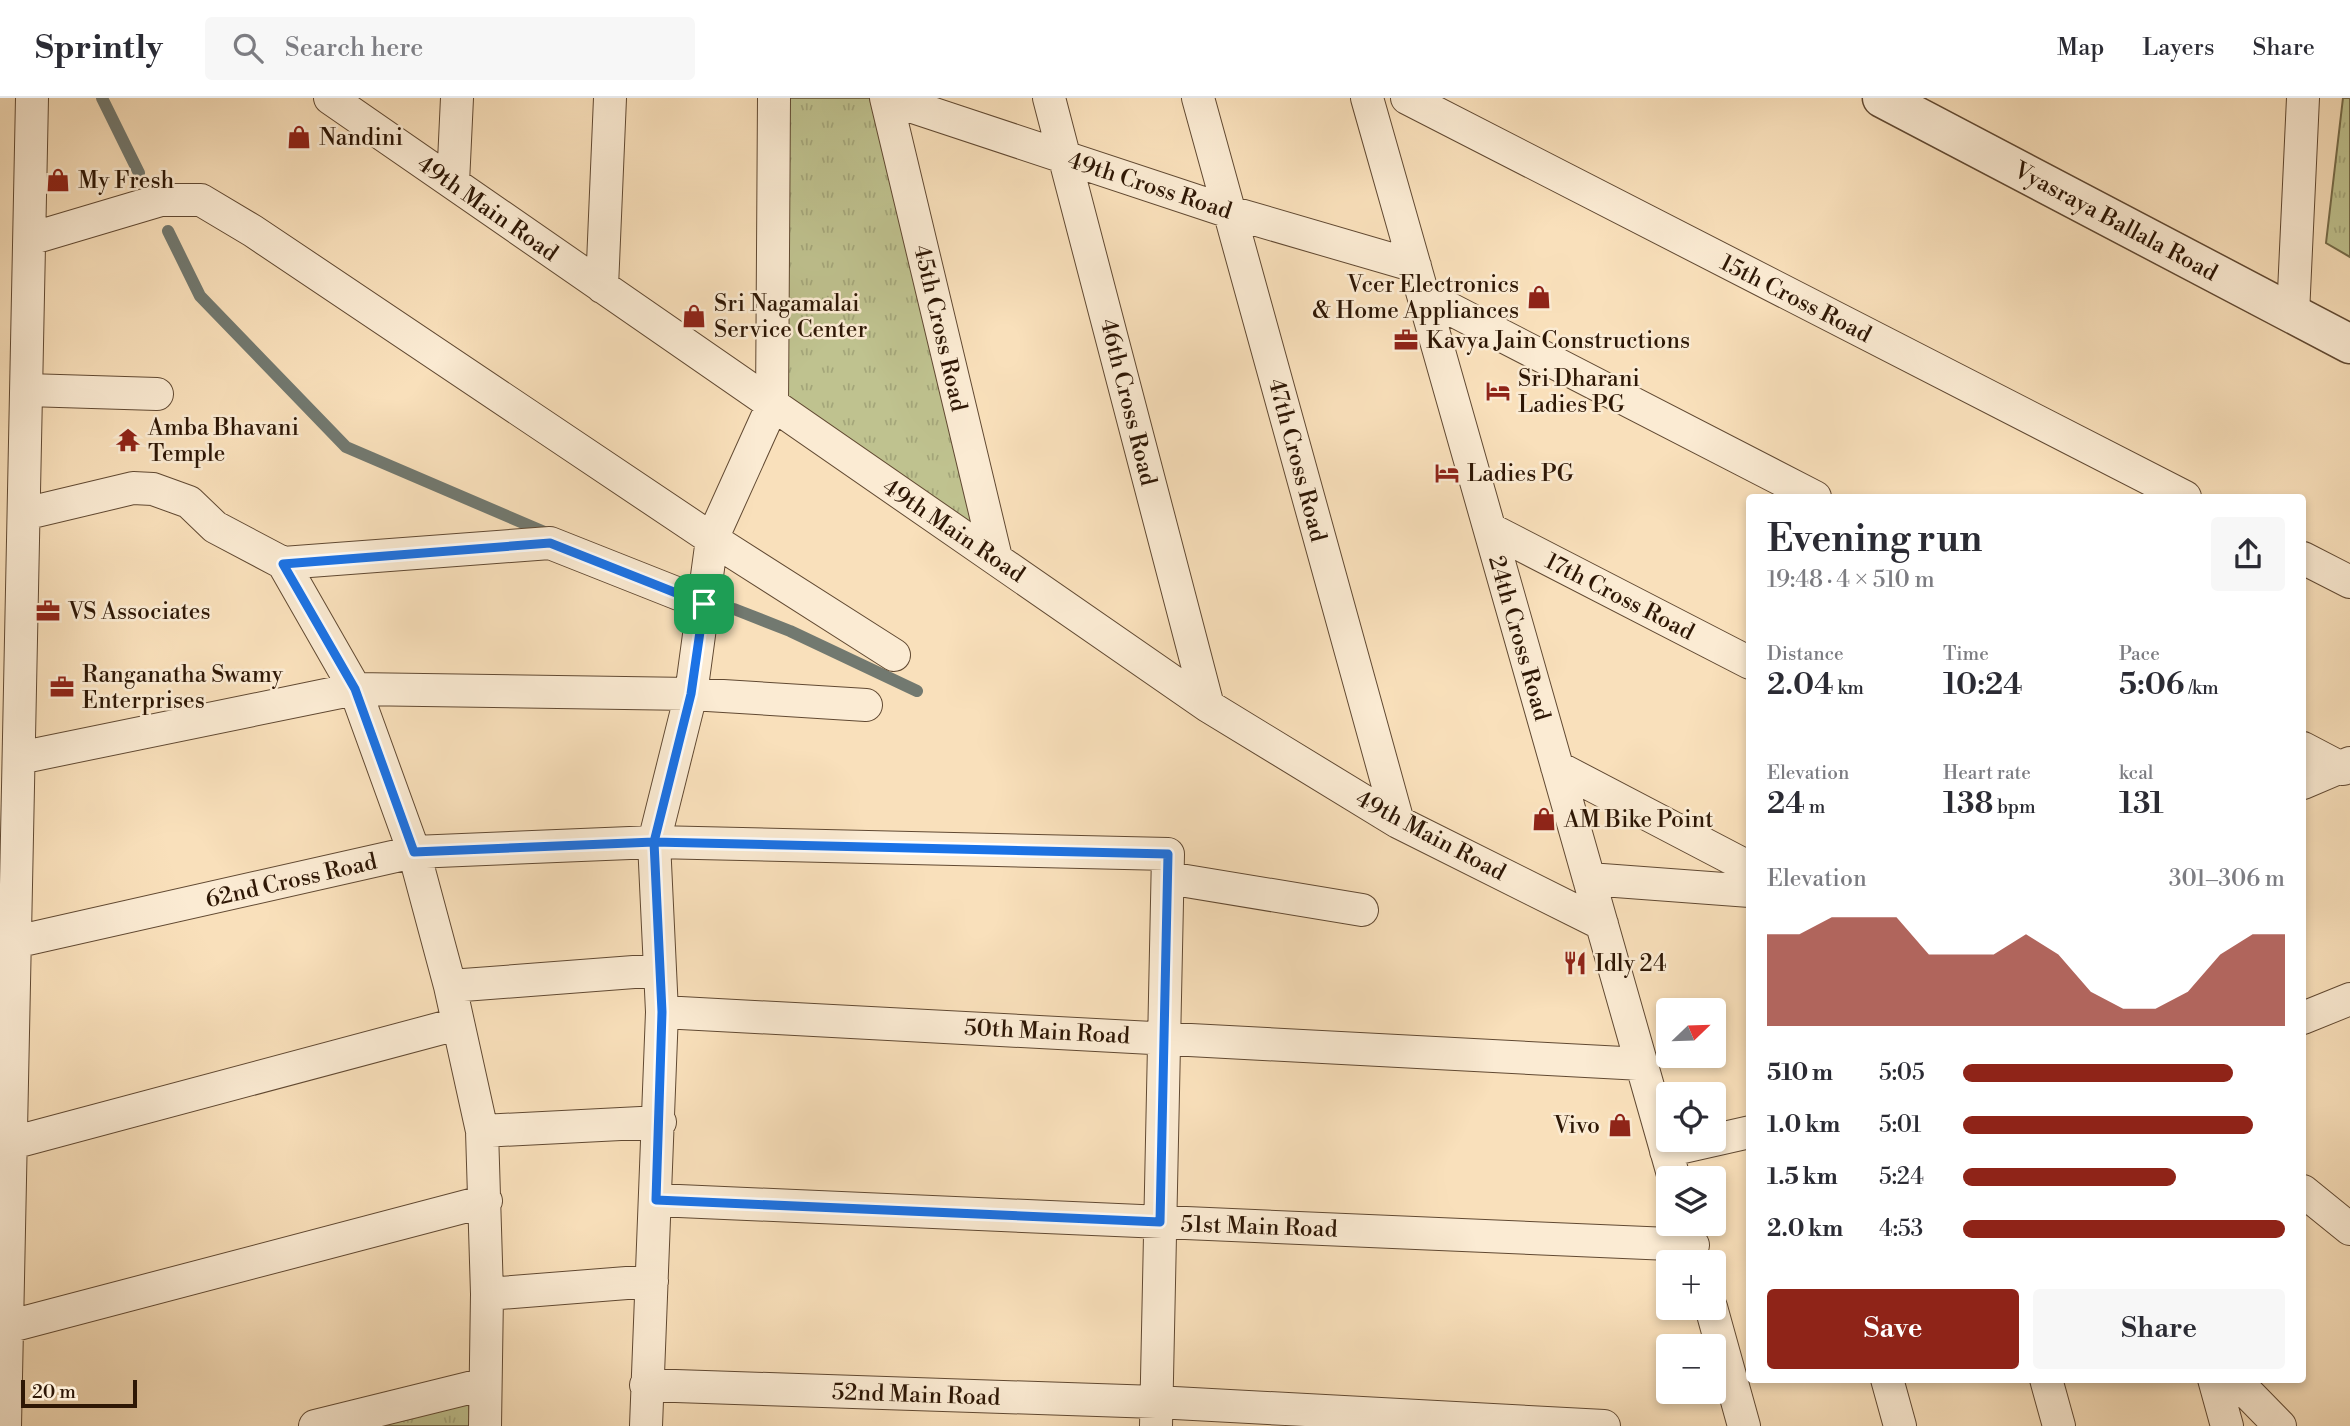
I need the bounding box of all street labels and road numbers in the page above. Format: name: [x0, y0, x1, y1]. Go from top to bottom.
street label: 49th Cross Road: [1064, 146, 1235, 226]
street label: 49th Main Road: [411, 150, 563, 268]
street label: Vyasraya Ballala Road: [2008, 156, 2222, 287]
street label: 45th Cross Road: [907, 242, 973, 414]
street label: 15th Cross Road: [1715, 249, 1876, 349]
street label: 46th Cross Road: [1094, 316, 1162, 489]
street label: 47th Cross Road: [1262, 376, 1332, 545]
street label: 49th Main Road: [877, 473, 1030, 589]
street label: 17th Cross Road: [1540, 547, 1699, 647]
street label: 24th Cross Road: [1482, 552, 1556, 724]
street label: 49th Main Road: [1351, 785, 1510, 887]
street label: 62nd Cross Road: [203, 848, 380, 914]
street label: 50th Main Road: [963, 1014, 1131, 1050]
street label: 51st Main Road: [1180, 1210, 1338, 1244]
street label: 52nd Main Road: [831, 1378, 1001, 1412]

